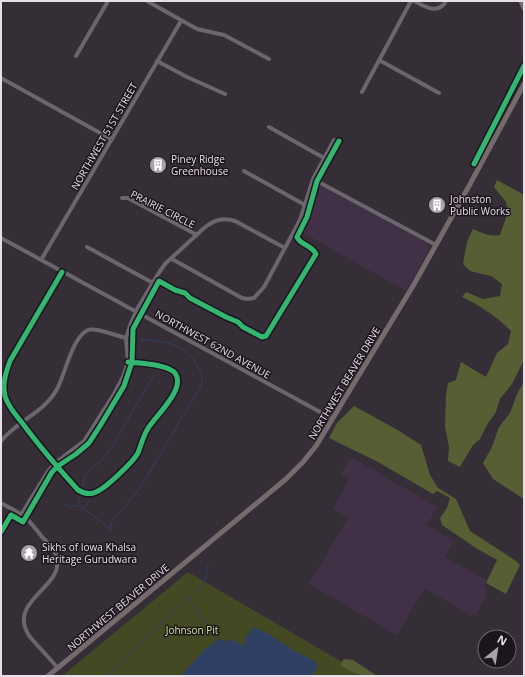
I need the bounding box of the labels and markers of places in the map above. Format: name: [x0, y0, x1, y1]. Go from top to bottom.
place label: Piney Ridge Greenhouse: [171, 152, 229, 178]
building icon: Piney Ridge Greenhouse: [148, 155, 168, 175]
place label: Johnston Public Works: [449, 192, 510, 218]
building icon: Johnston Public Works: [427, 195, 447, 215]
place label: Sikhs of Iowa Khalsa Heritage Gurudwara: [42, 540, 137, 566]
temple icon: Sikhs of Iowa Khalsa Heritage Gurudwara: [19, 543, 39, 563]

